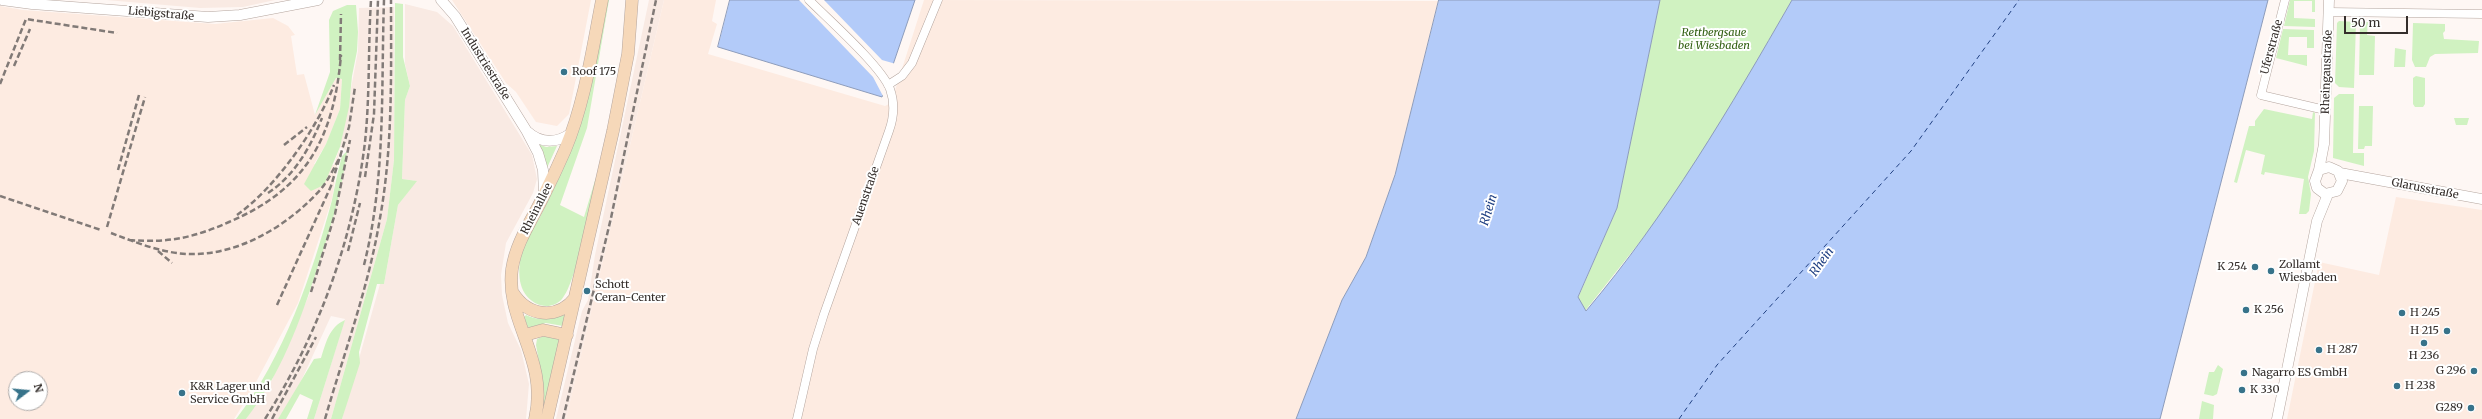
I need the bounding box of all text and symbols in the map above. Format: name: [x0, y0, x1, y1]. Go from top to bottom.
street label: Liebigstraße: [127, 5, 195, 23]
scale bar: [2346, 8, 2410, 34]
text: 50 m: [2351, 15, 2380, 30]
street label: Uferstraße: [2258, 18, 2286, 76]
street label: Industriestraße: [458, 26, 512, 102]
park label: Rettbergsaue bei Wiesbaden: [1678, 26, 1750, 52]
street label: Rheingaustraße: [2319, 30, 2335, 114]
place label: Roof 175: [572, 65, 616, 79]
marker: Roof 175: [559, 67, 569, 77]
street label: Auenstraße: [850, 165, 882, 227]
street label: Glarusstraße: [2390, 176, 2460, 202]
street label: Rheinallee: [518, 181, 556, 237]
water label: Rhein: [1477, 193, 1501, 227]
water label: Rhein: [1807, 245, 1837, 279]
place label: Zollamt Wiesbaden: [2279, 258, 2337, 284]
place label: K 254: [2217, 260, 2247, 274]
marker: K 254: [2250, 262, 2260, 272]
marker: Zollamt Wiesbaden: [2266, 266, 2276, 276]
place label: Schott Ceran-Center: [595, 278, 666, 304]
marker: Schott Ceran-Center: [582, 286, 592, 296]
place label: K 256: [2254, 303, 2284, 317]
marker: K 256: [2241, 305, 2251, 315]
place label: H 245: [2410, 306, 2440, 320]
marker: H 245: [2397, 308, 2407, 318]
place label: H 215: [2410, 324, 2439, 338]
marker: H 215: [2442, 326, 2452, 336]
marker: H 236: [2419, 338, 2429, 348]
place label: H 287: [2327, 343, 2357, 357]
marker: H 287: [2314, 345, 2324, 355]
place label: H 236: [2409, 349, 2439, 363]
place label: G 296: [2436, 364, 2466, 378]
place label: Nagarro ES GmbH: [2252, 366, 2347, 380]
marker: G 296: [2469, 366, 2479, 376]
marker: Nagarro ES GmbH: [2239, 368, 2249, 378]
north arrow: [8, 371, 48, 411]
place label: H 238: [2405, 379, 2435, 393]
place label: K&R Lager und Service GmbH: [190, 380, 270, 406]
marker: H 238: [2392, 381, 2402, 391]
text: N: [31, 382, 47, 394]
place label: K 330: [2250, 383, 2280, 397]
marker: K 330: [2237, 385, 2247, 395]
marker: K&R Lager und Service GmbH: [177, 388, 187, 398]
place label: G289: [2436, 401, 2463, 415]
marker: G289: [2466, 403, 2476, 413]

